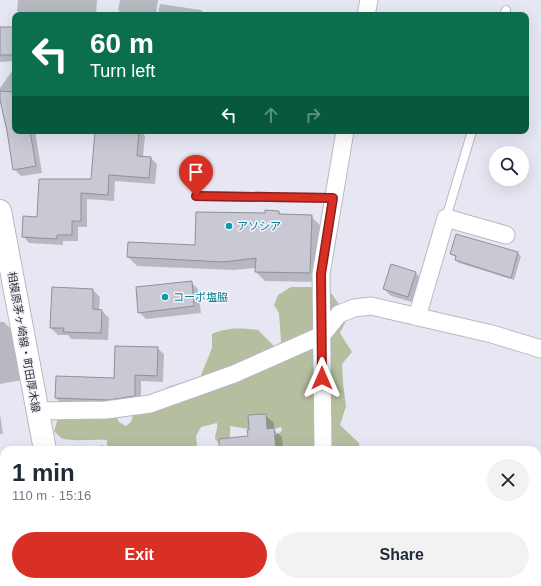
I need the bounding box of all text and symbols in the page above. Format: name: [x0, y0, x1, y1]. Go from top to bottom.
icon: left: [24, 28, 76, 80]
text: 60 m: [90, 28, 154, 59]
text: Turn left: [90, 61, 155, 81]
icon: left: [218, 104, 240, 126]
icon: ahead: [260, 104, 282, 126]
icon: right: [302, 104, 324, 126]
map controls: [489, 146, 529, 186]
button: search: [489, 146, 529, 186]
pin: [179, 155, 213, 196]
icon: arrive: [185, 161, 207, 183]
place label: アソシア: [237, 220, 281, 232]
marker: アソシア: [224, 221, 234, 231]
street label: 相模原茅ヶ崎線・町田厚木線: [6, 271, 42, 413]
place label: コーポ塩脇: [173, 291, 228, 303]
marker: コーポ塩脇: [160, 292, 170, 302]
position arrow: [301, 357, 343, 399]
text: 1 min: [12, 459, 75, 486]
button: close: [487, 459, 529, 501]
text: 110 m · 15:16: [12, 488, 91, 503]
button: Exit: [12, 532, 267, 578]
button: Share: [275, 532, 529, 578]

